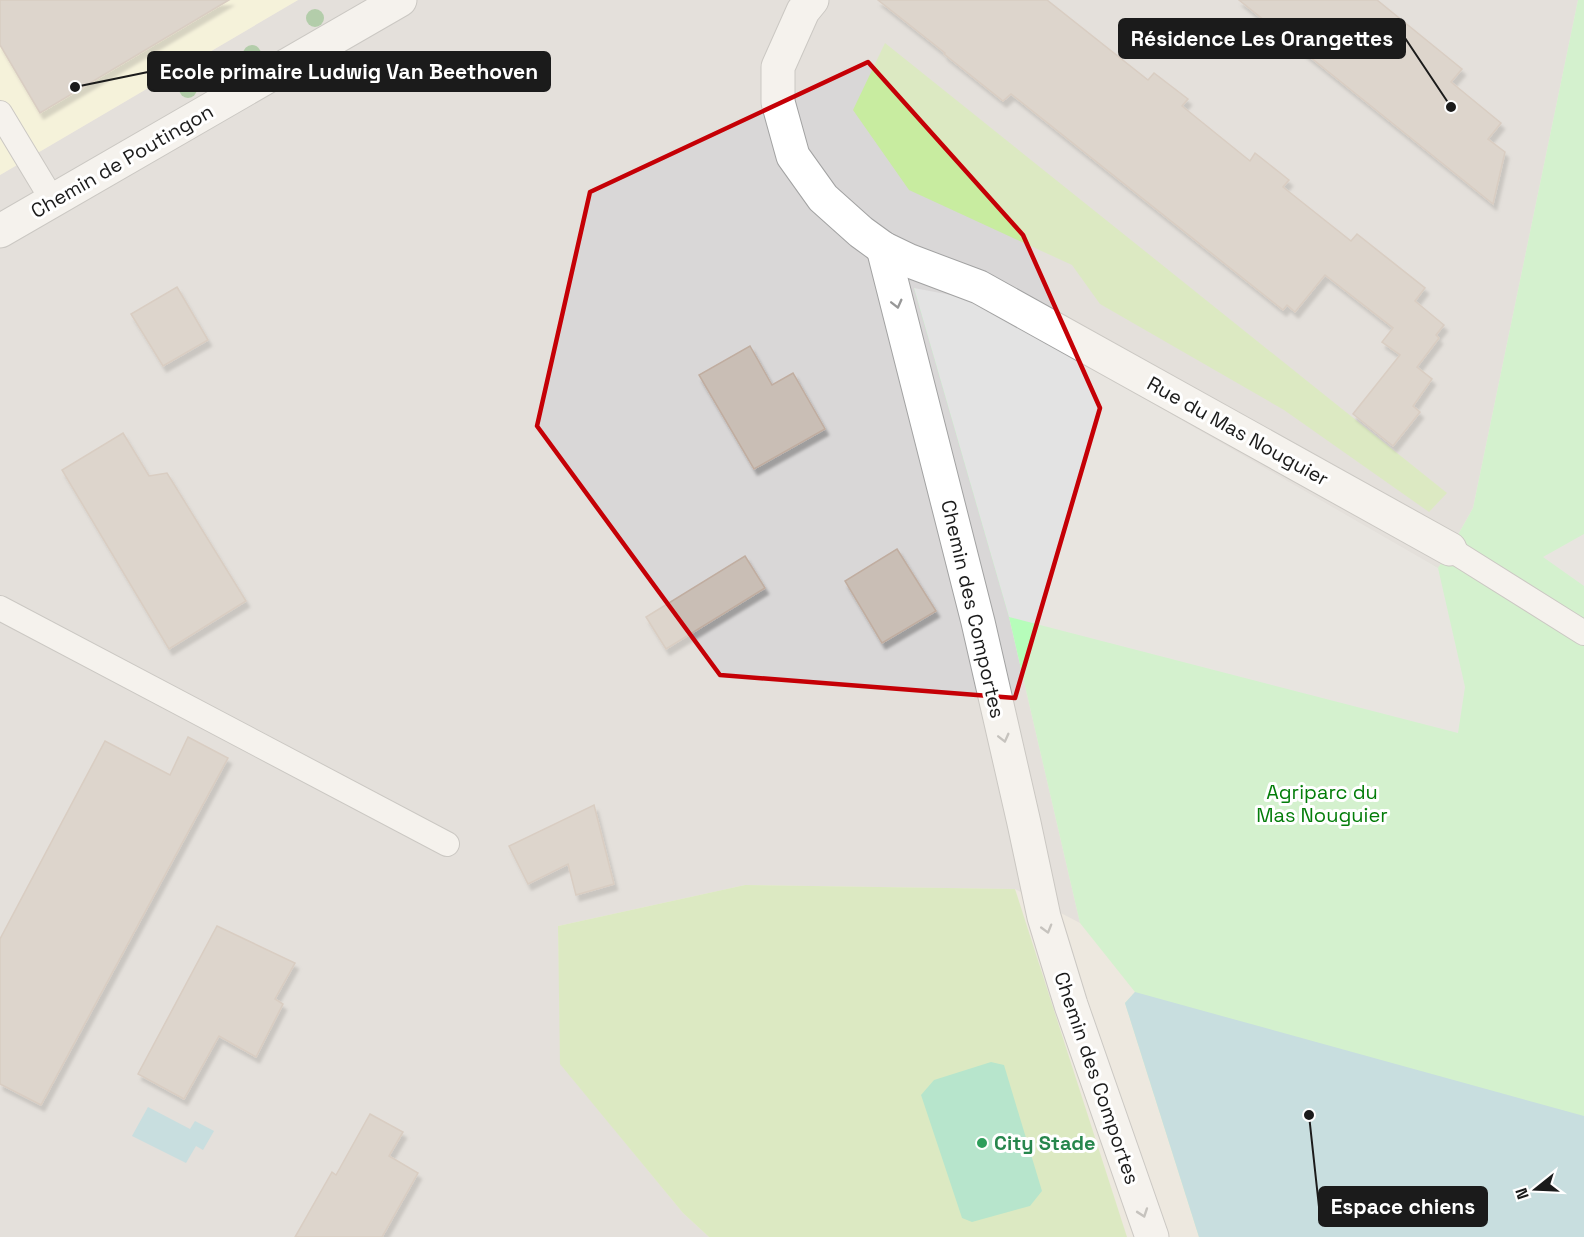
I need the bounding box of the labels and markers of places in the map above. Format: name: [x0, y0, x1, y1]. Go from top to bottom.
callout: Résidence Les Orangettes: [1119, 19, 1405, 58]
callout: Ecole primaire Ludwig Van Beethoven: [148, 52, 550, 91]
place label: City Stade: [994, 1130, 1096, 1156]
marker: City Stade: [975, 1136, 989, 1150]
callout: Espace chiens: [1319, 1187, 1487, 1226]

